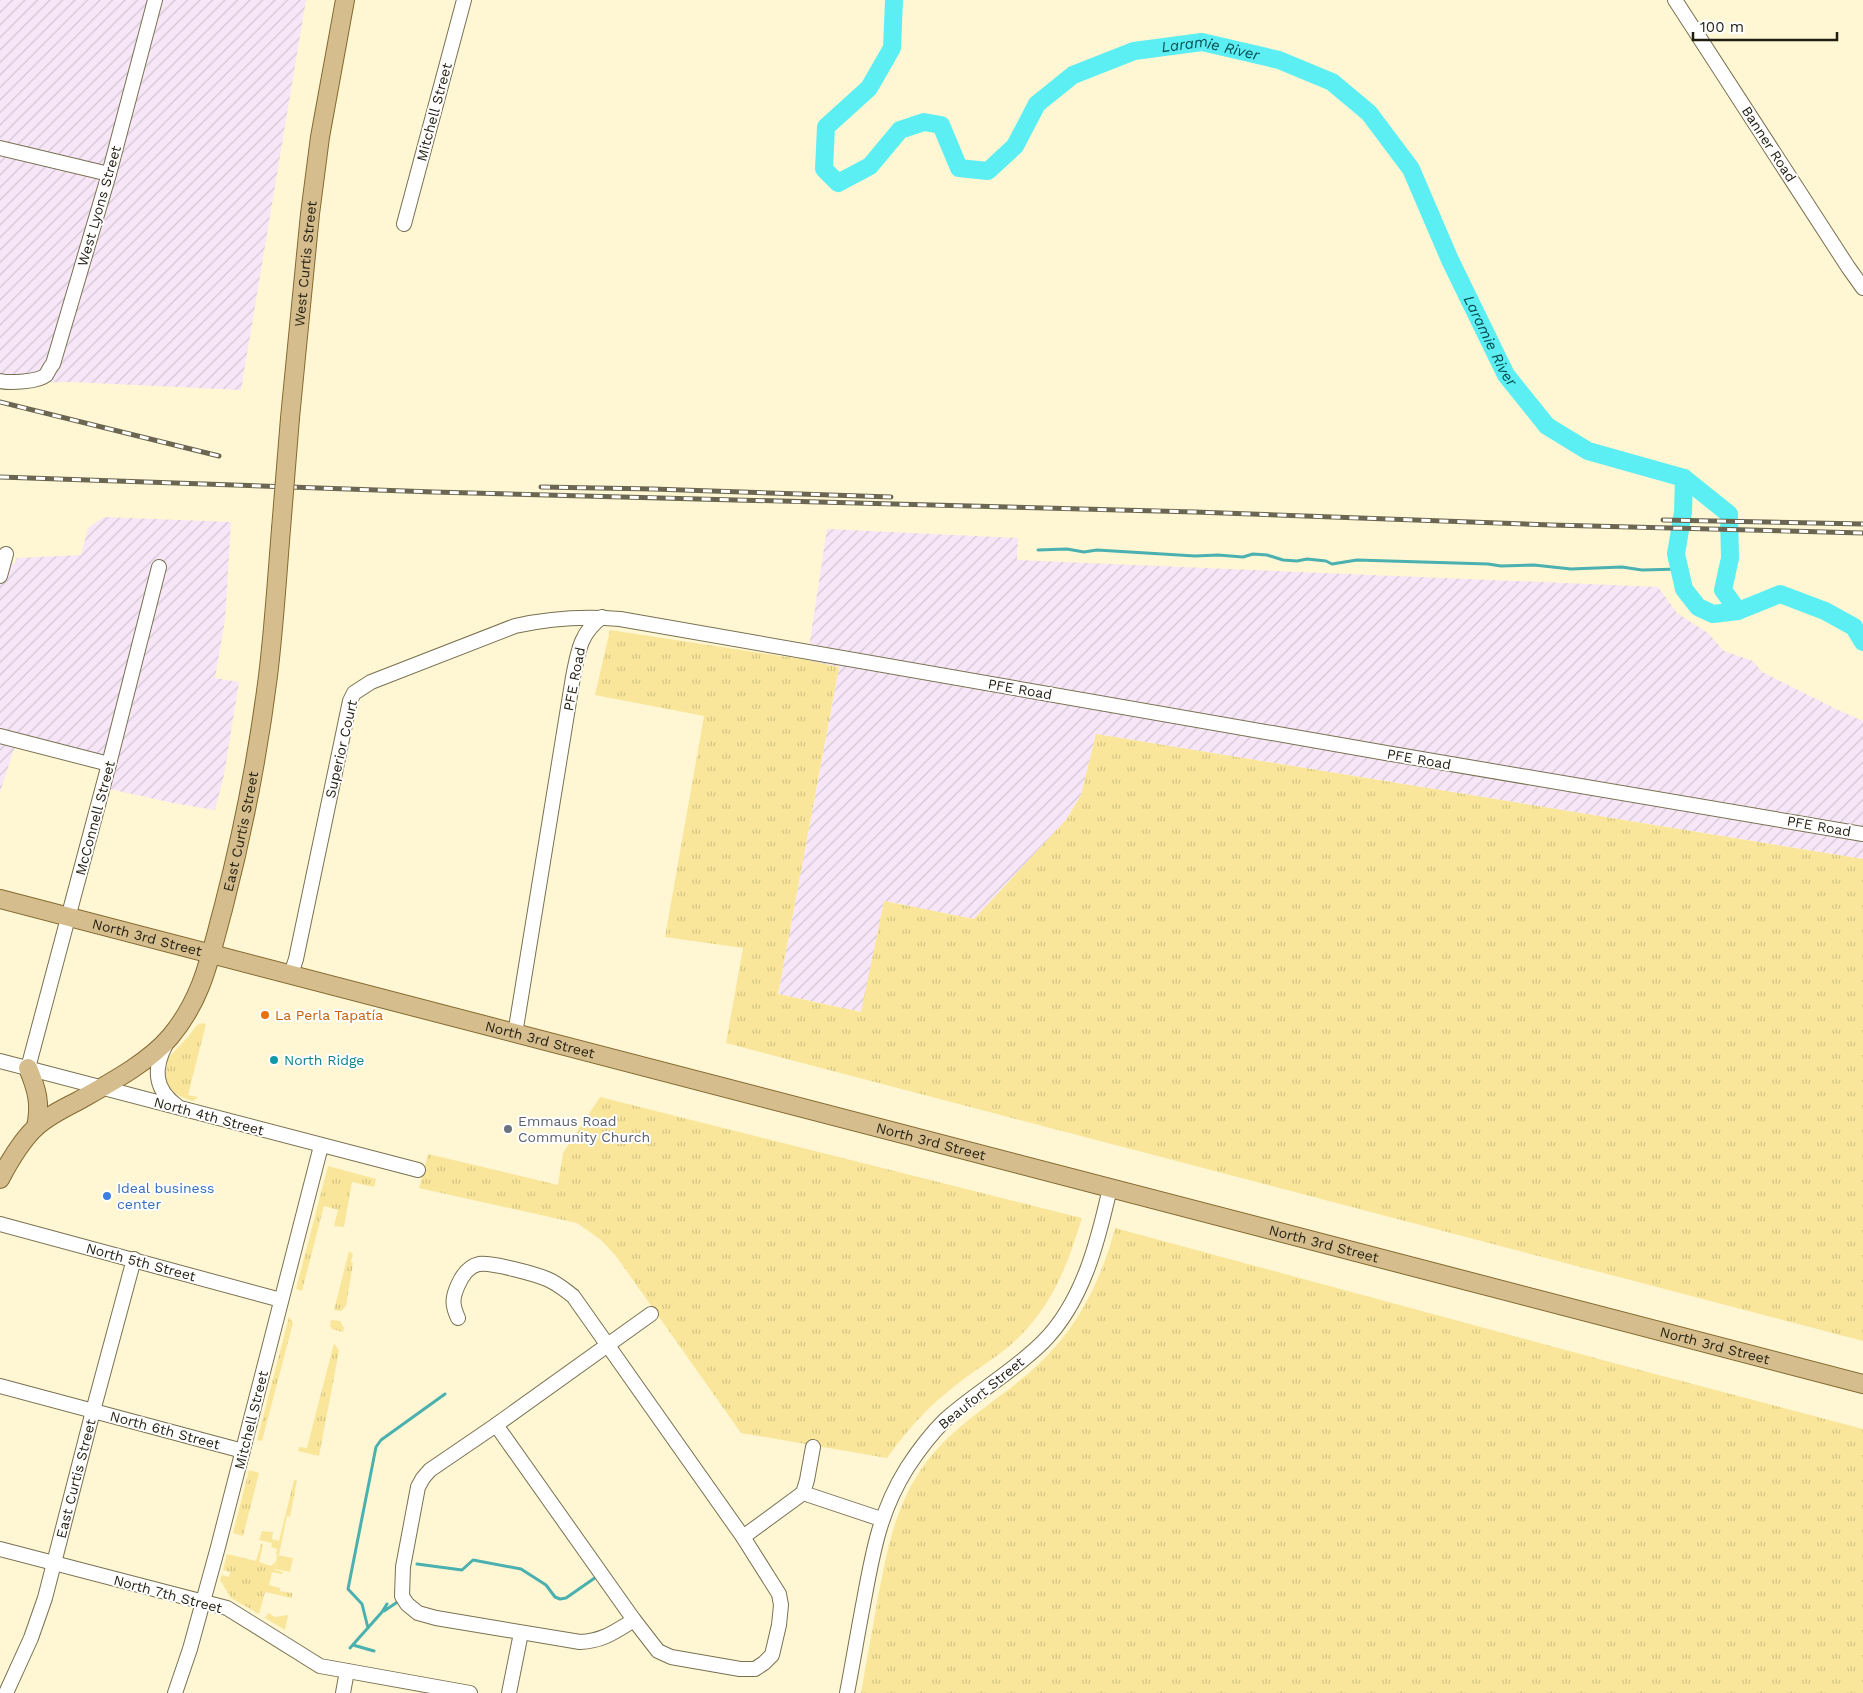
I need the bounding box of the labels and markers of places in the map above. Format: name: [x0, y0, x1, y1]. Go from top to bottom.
place label: La Perla Tapatía: [275, 1007, 383, 1023]
marker: La Perla Tapatía: [259, 1009, 271, 1021]
place label: North Ridge: [284, 1052, 364, 1068]
marker: North Ridge: [268, 1054, 280, 1066]
place label: Emmaus Road Community Church: [518, 1113, 650, 1145]
marker: Emmaus Road Community Church: [502, 1123, 514, 1135]
place label: Ideal business center: [117, 1180, 214, 1212]
marker: Ideal business center: [101, 1190, 113, 1202]

